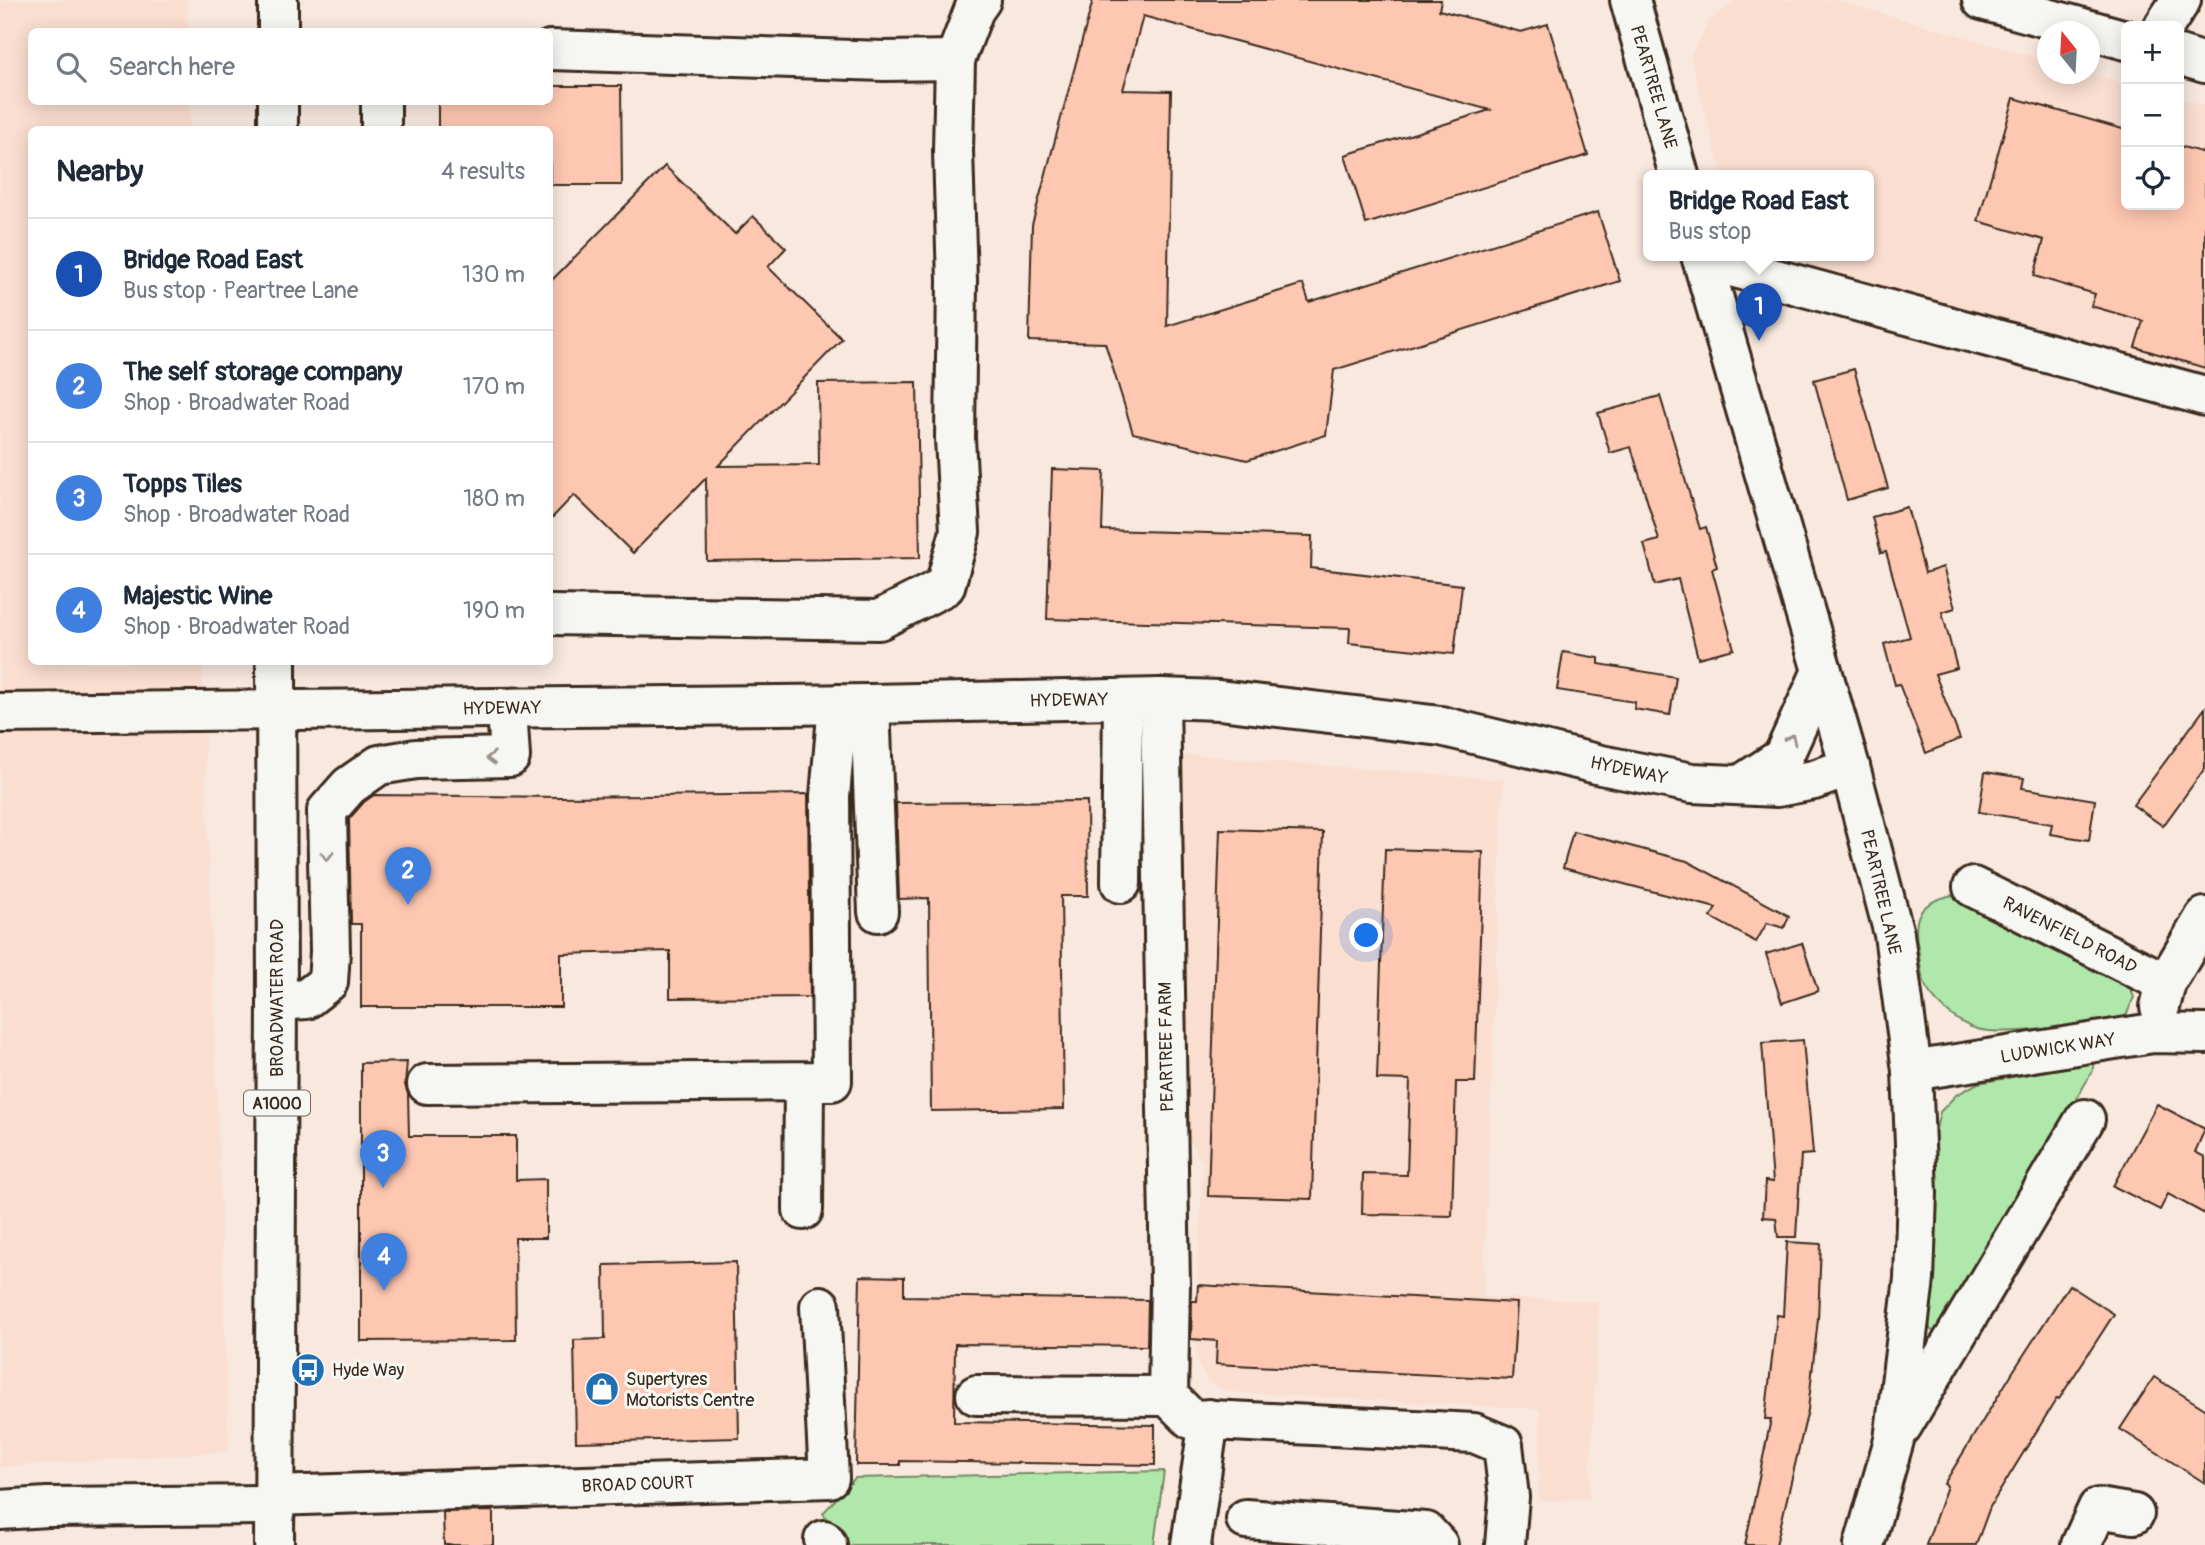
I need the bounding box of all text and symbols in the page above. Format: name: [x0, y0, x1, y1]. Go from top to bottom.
north arrow: [2037, 21, 2100, 84]
map controls: [2121, 21, 2184, 210]
button: +: [2121, 21, 2184, 84]
street label: PEARTREE LANE: [1625, 23, 1682, 152]
search box: [28, 28, 553, 105]
icon: search: [52, 48, 90, 86]
text: Search here: [108, 51, 235, 83]
button: −: [2121, 84, 2184, 147]
button: locate: [2121, 147, 2184, 210]
text: Nearby: [56, 153, 143, 190]
text: 4 results: [441, 157, 525, 186]
popup: [1643, 170, 1874, 261]
text: Bridge Road East: [1669, 185, 1848, 217]
text: Bus stop: [1669, 217, 1751, 246]
text: Bridge Road East: [123, 244, 303, 276]
text: 1: [75, 260, 84, 289]
text: 130 m: [462, 260, 525, 289]
text: Bus stop · Peartree Lane: [123, 276, 358, 305]
pin: 1: [1736, 283, 1782, 341]
text: The self storage company: [123, 356, 402, 388]
text: 2: [73, 372, 85, 401]
text: 170 m: [463, 372, 525, 401]
text: Shop · Broadwater Road: [123, 388, 350, 417]
text: Topps Tiles: [123, 468, 242, 500]
text: 3: [73, 484, 85, 513]
text: 180 m: [463, 484, 525, 513]
text: Shop · Broadwater Road: [123, 500, 350, 529]
text: Majestic Wine: [123, 580, 272, 612]
text: 4: [72, 596, 86, 625]
text: 190 m: [463, 596, 525, 625]
text: Shop · Broadwater Road: [123, 612, 350, 641]
street label: HYDEWAY: [1029, 688, 1109, 713]
street label: HYDEWAY: [462, 696, 542, 721]
one-way arrow: [1783, 734, 1797, 746]
one-way arrow: [485, 750, 496, 765]
street label: HYDEWAY: [1588, 751, 1670, 790]
street label: PEARTREE LANE: [1855, 827, 1906, 957]
pin: 2: [385, 847, 431, 905]
one-way arrow: [319, 852, 335, 862]
street label: RAVENFIELD ROAD: [1999, 892, 2141, 979]
your location: [1349, 918, 1383, 952]
street label: BROADWATER ROAD: [266, 919, 289, 1077]
street label: PEARTREE FARM: [1154, 982, 1179, 1112]
street label: LUDWICK WAY: [1999, 1028, 2118, 1069]
road number: A1000: [244, 1091, 310, 1116]
pin: 3: [360, 1130, 406, 1188]
pin: 4: [361, 1233, 407, 1291]
bus stop icon: Hyde Way: [289, 1351, 327, 1389]
place label: Hyde Way: [332, 1359, 405, 1382]
place label: Supertyres Motorists Centre: [626, 1368, 754, 1412]
shop icon: Supertyres Motorists Centre: [583, 1370, 621, 1408]
street label: BROAD COURT: [581, 1471, 695, 1498]

